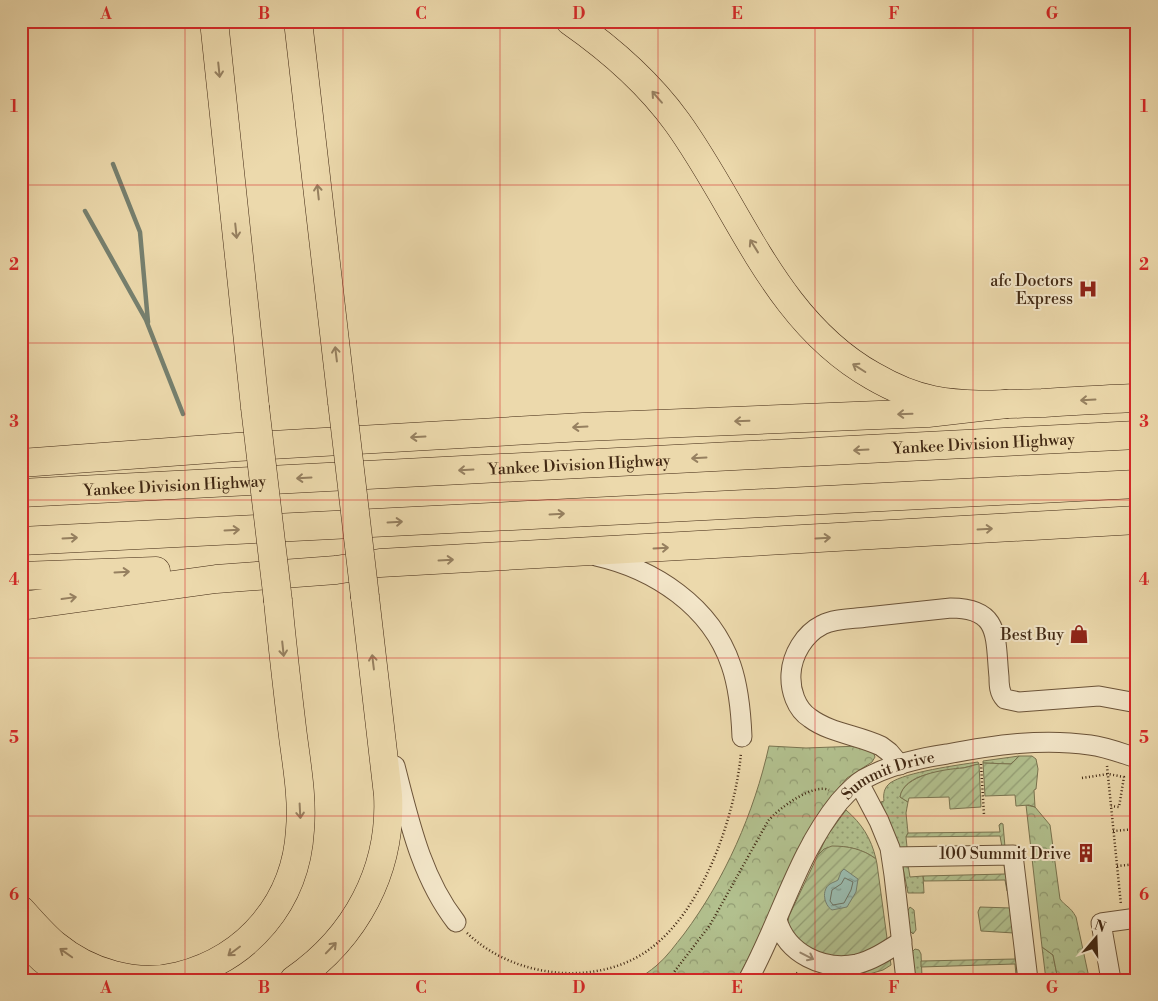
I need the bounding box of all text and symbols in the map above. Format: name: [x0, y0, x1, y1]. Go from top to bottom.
text: A: [99, 4, 112, 24]
text: B: [258, 4, 270, 24]
text: C: [415, 4, 427, 24]
text: D: [573, 4, 586, 24]
text: E: [731, 4, 743, 24]
text: F: [888, 4, 900, 24]
text: G: [1046, 4, 1059, 24]
one-way arrow: [214, 61, 224, 77]
one-way arrow: [651, 91, 662, 104]
text: 1: [10, 97, 18, 117]
text: 1: [1140, 97, 1148, 117]
one-way arrow: [313, 184, 323, 200]
one-way arrow: [231, 223, 241, 239]
one-way arrow: [748, 240, 758, 254]
text: 2: [9, 255, 19, 275]
text: 2: [1139, 255, 1149, 275]
place label: afc Doctors Express: [990, 271, 1073, 309]
hospital icon: afc Doctors Express: [1077, 278, 1099, 300]
one-way arrow: [331, 346, 341, 362]
one-way arrow: [853, 362, 867, 372]
one-way arrow: [1080, 396, 1096, 405]
one-way arrow: [897, 409, 914, 419]
text: 3: [9, 412, 19, 432]
text: 3: [1139, 412, 1149, 432]
one-way arrow: [735, 416, 751, 425]
one-way arrow: [572, 423, 588, 432]
street label: Yankee Division Highway: [891, 429, 1076, 459]
one-way arrow: [410, 432, 426, 441]
one-way arrow: [853, 445, 869, 454]
street label: Yankee Division Highway: [486, 450, 671, 480]
one-way arrow: [691, 453, 707, 463]
one-way arrow: [459, 466, 475, 475]
street label: Yankee Division Highway: [82, 471, 267, 501]
one-way arrow: [296, 474, 312, 483]
one-way arrow: [549, 509, 565, 518]
one-way arrow: [386, 517, 402, 526]
one-way arrow: [977, 525, 993, 534]
one-way arrow: [224, 526, 240, 535]
one-way arrow: [62, 534, 78, 543]
one-way arrow: [815, 534, 831, 543]
one-way arrow: [652, 543, 668, 552]
one-way arrow: [438, 555, 454, 564]
one-way arrow: [114, 568, 130, 577]
text: 4: [9, 570, 20, 590]
text: 4: [1139, 570, 1150, 590]
one-way arrow: [61, 593, 77, 603]
shop icon: Best Buy: [1068, 623, 1090, 645]
place label: Best Buy: [999, 625, 1064, 645]
one-way arrow: [278, 641, 288, 657]
one-way arrow: [368, 654, 378, 670]
text: 5: [9, 728, 19, 748]
text: 5: [1139, 728, 1149, 748]
street label: Summit Drive: [837, 747, 936, 804]
one-way arrow: [296, 803, 305, 819]
building icon: 100 Summit Drive: [1075, 842, 1097, 864]
place label: 100 Summit Drive: [939, 844, 1071, 864]
text: 6: [9, 885, 19, 905]
text: 6: [1139, 885, 1149, 905]
north arrow: [1070, 914, 1120, 964]
text: N: [1092, 916, 1108, 937]
one-way arrow: [325, 942, 337, 955]
one-way arrow: [228, 946, 241, 957]
one-way arrow: [59, 948, 73, 958]
one-way arrow: [799, 952, 814, 961]
text: A: [99, 978, 112, 998]
text: B: [258, 978, 270, 998]
text: C: [415, 978, 427, 998]
text: D: [573, 978, 586, 998]
text: E: [731, 978, 743, 998]
text: F: [888, 978, 900, 998]
text: G: [1046, 978, 1059, 998]

